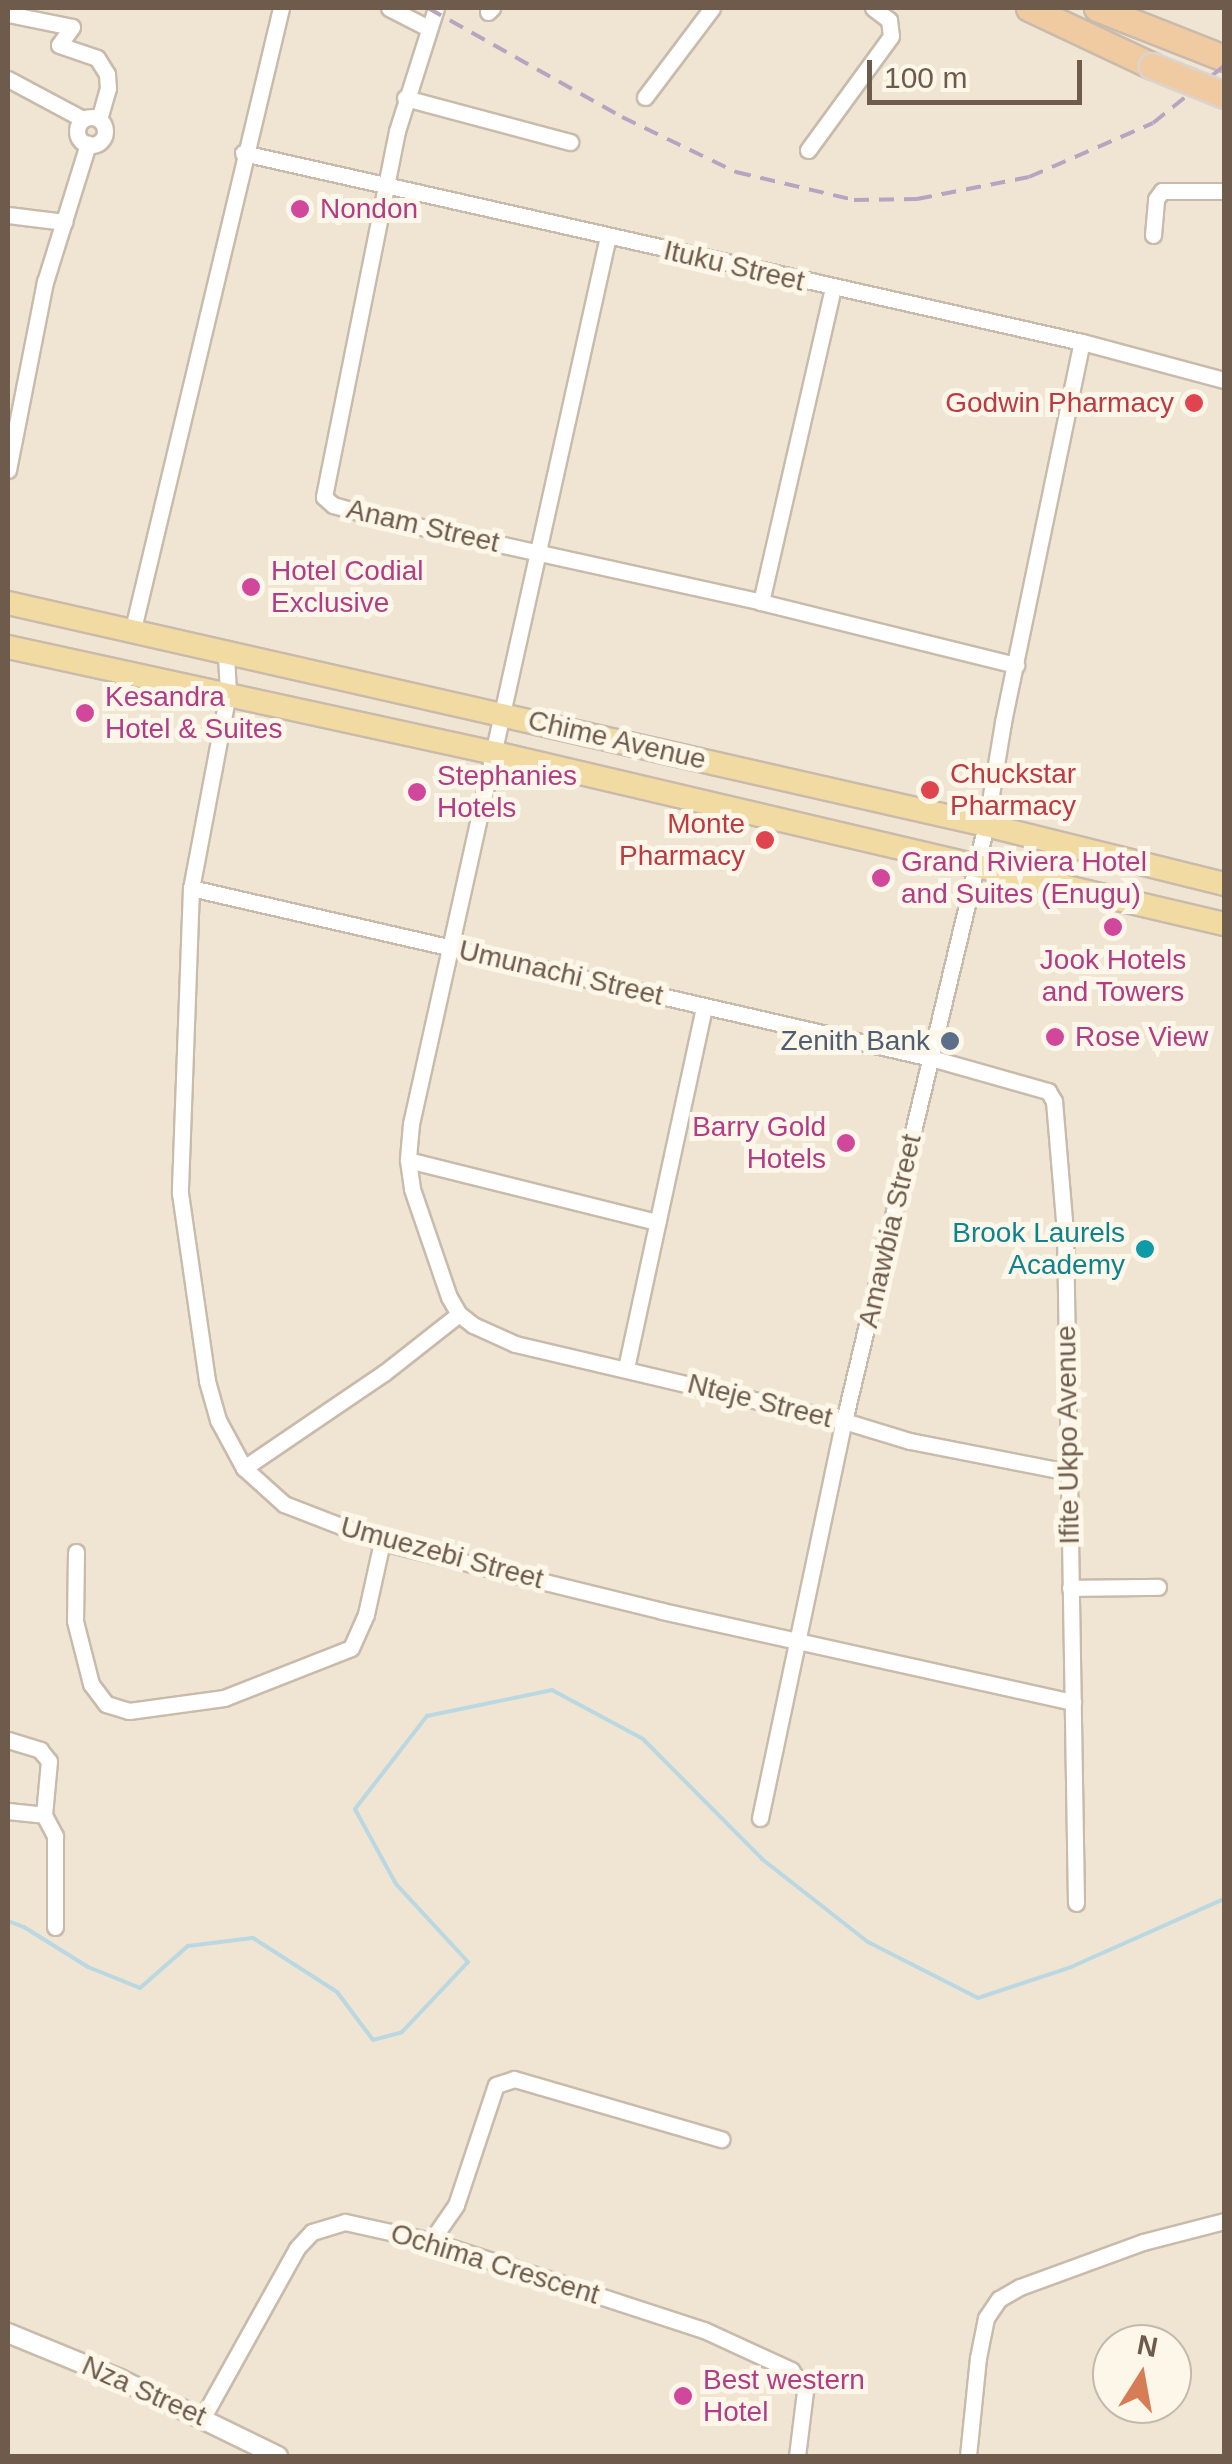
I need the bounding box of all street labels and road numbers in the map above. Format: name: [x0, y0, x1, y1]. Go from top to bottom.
street label: Ituku Street: [660, 234, 808, 298]
street label: Anam Street: [343, 492, 503, 560]
street label: Chime Avenue: [524, 703, 710, 777]
street label: Umunachi Street: [456, 933, 666, 1013]
street label: Amawbia Street: [851, 1131, 929, 1331]
street label: Ifite Ukpo Avenue: [1049, 1324, 1087, 1546]
street label: Nteje Street: [684, 1367, 836, 1435]
street label: Umuezebi Street: [337, 1510, 547, 1596]
street label: Ochima Crescent: [387, 2216, 603, 2312]
street label: Nza Street: [77, 2349, 211, 2433]

